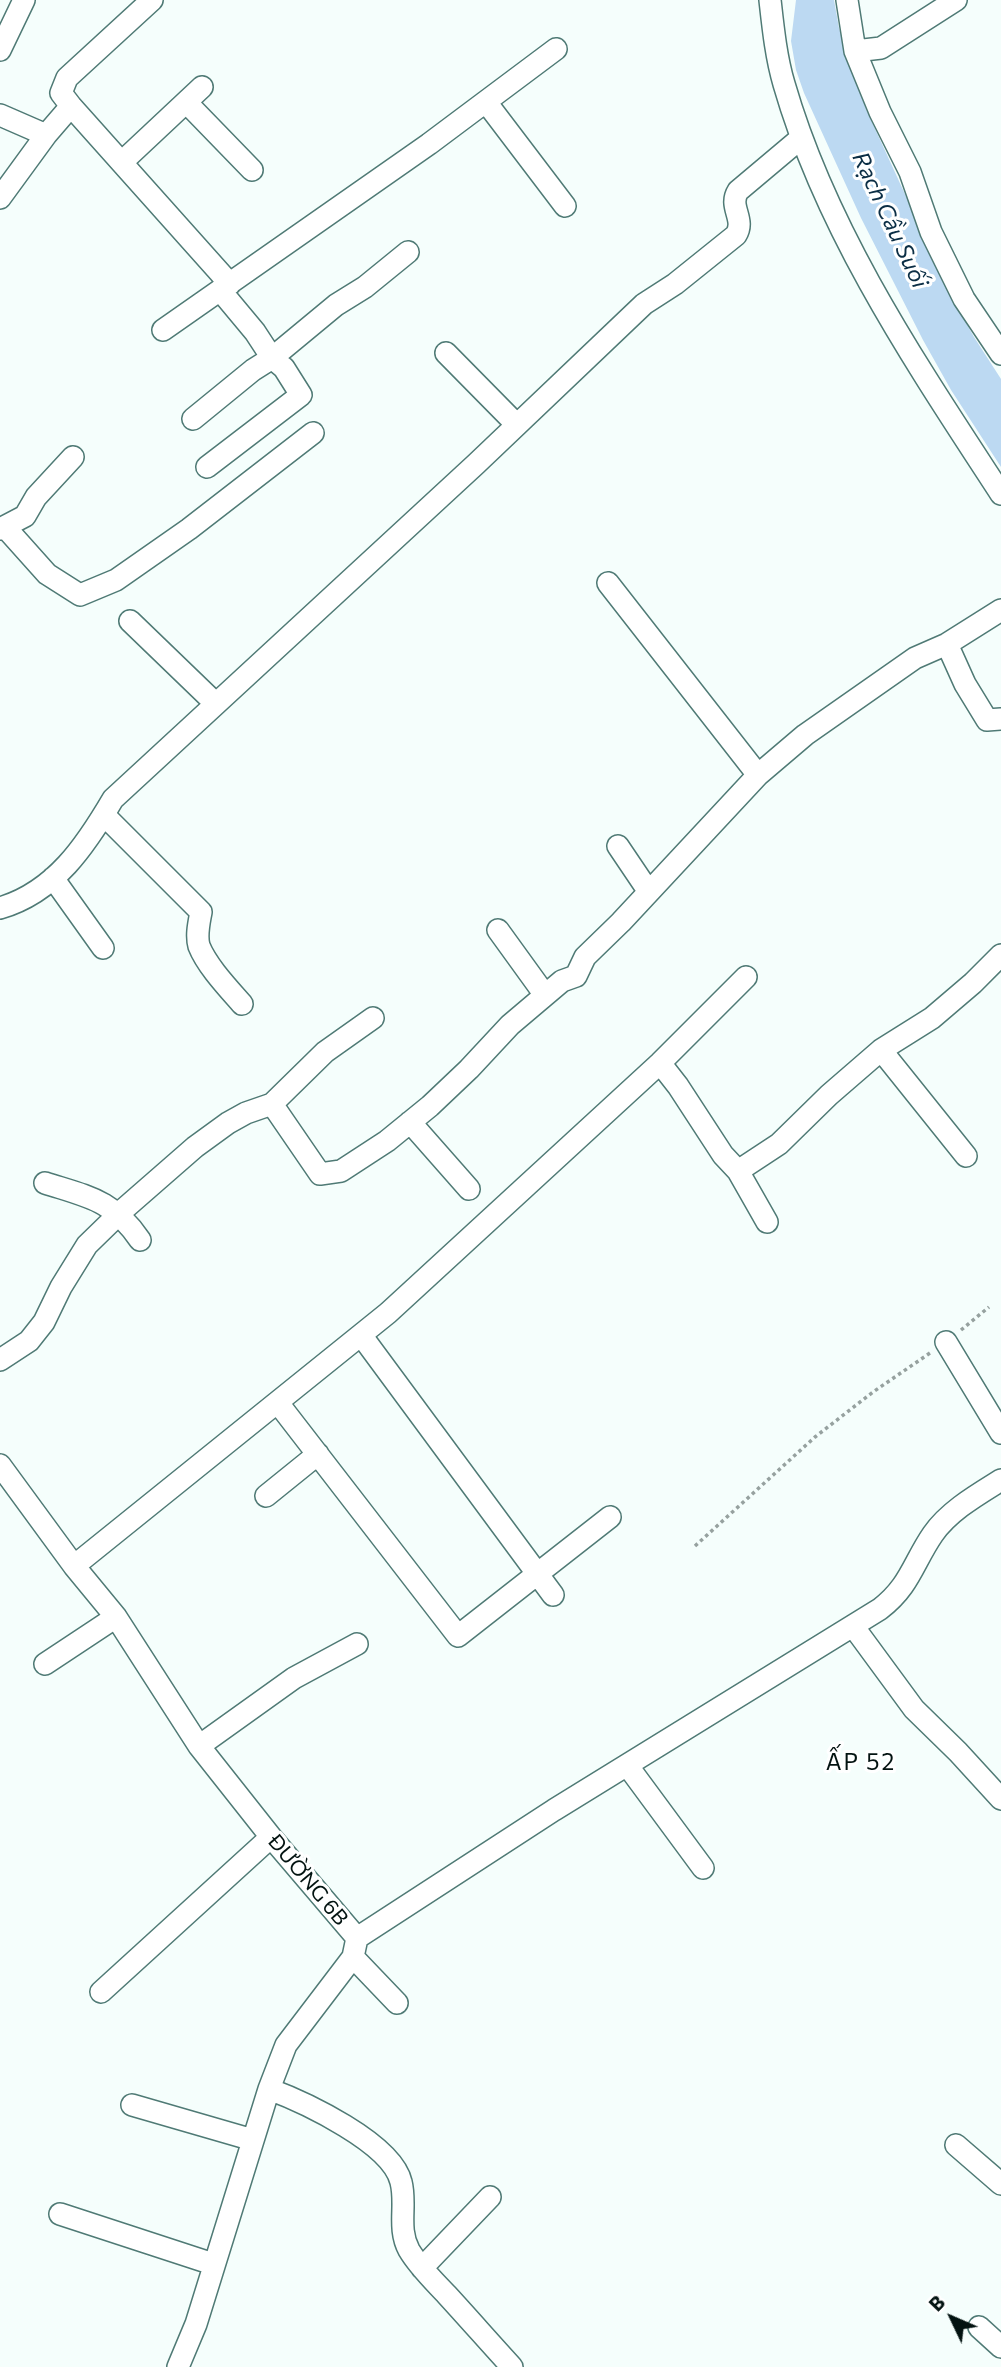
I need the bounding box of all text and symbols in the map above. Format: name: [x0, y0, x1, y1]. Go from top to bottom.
water label: Rạch Cầu Suối: [846, 147, 934, 293]
district label: ẤP 52: [826, 1748, 896, 1776]
street label: ĐƯỜNG 6B: [263, 1829, 353, 1931]
north arrow: [917, 2283, 987, 2353]
text: B: [924, 2291, 949, 2316]

